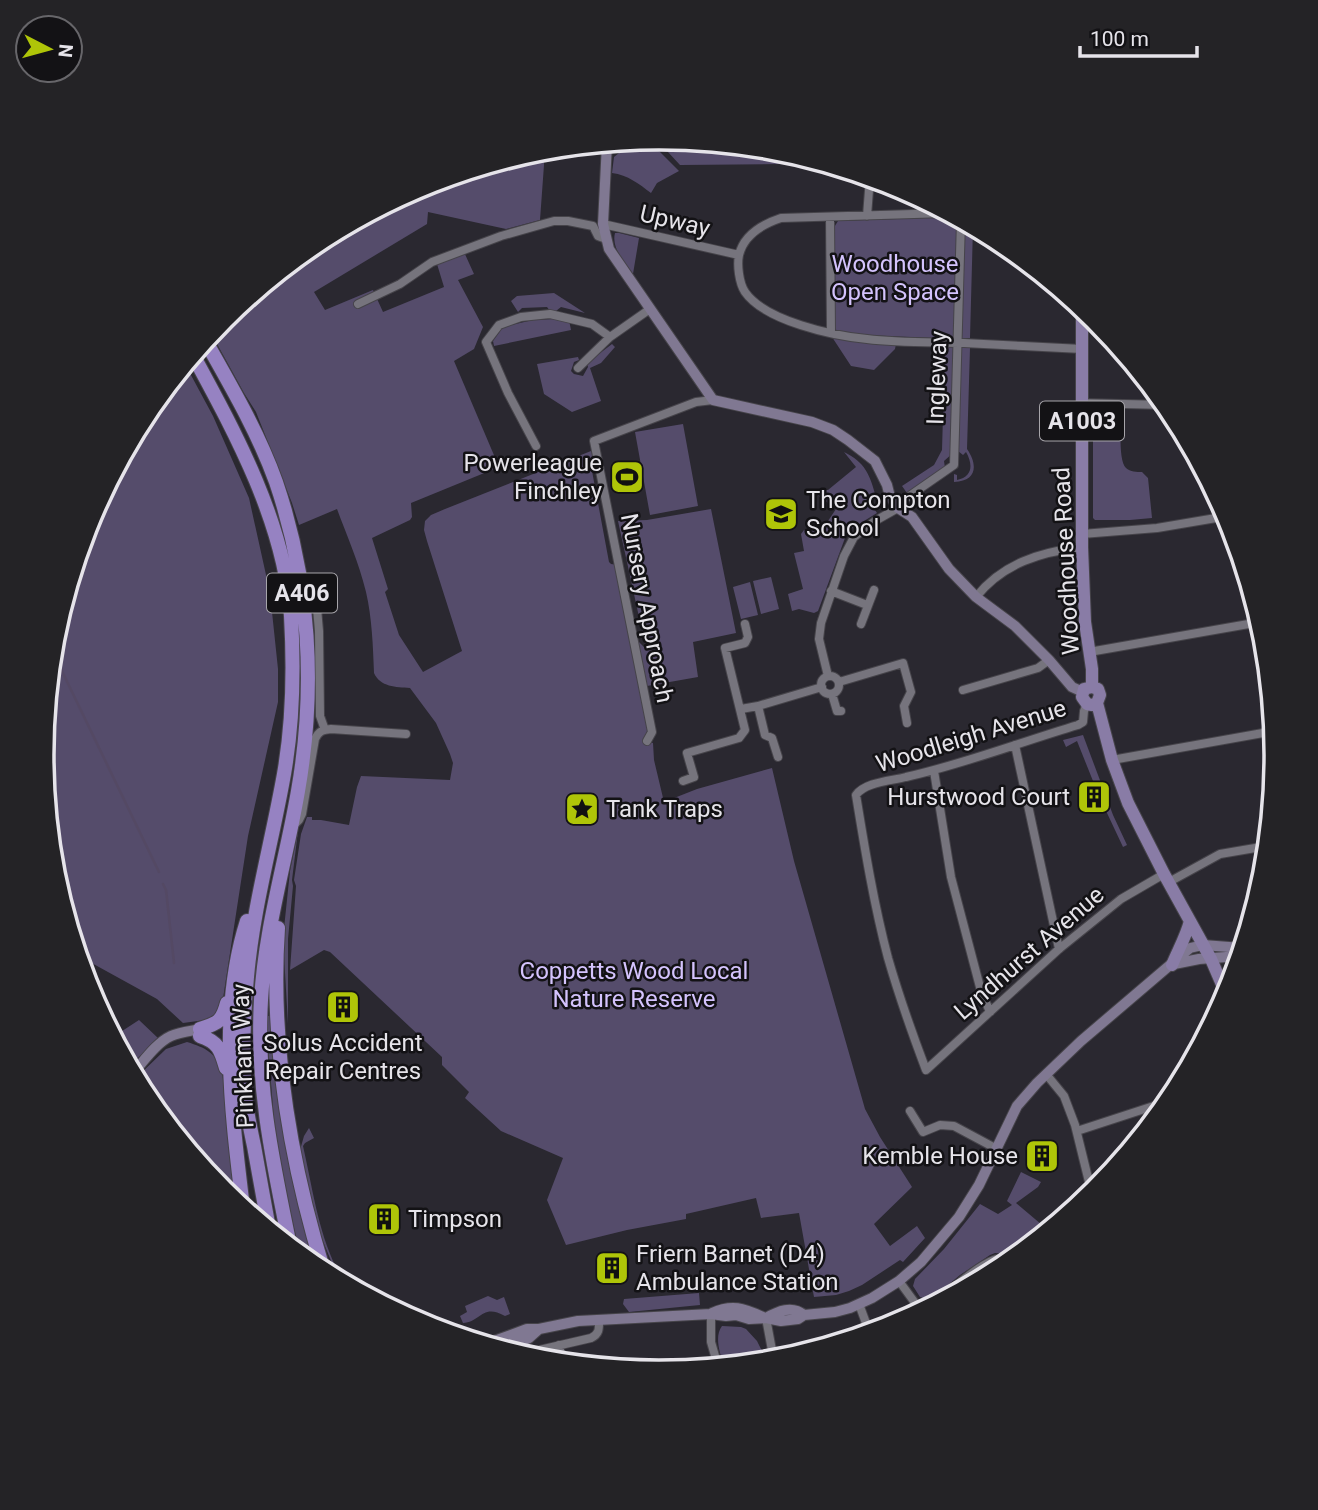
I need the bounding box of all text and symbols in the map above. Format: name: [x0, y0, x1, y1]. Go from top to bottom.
north arrow: [14, 14, 84, 84]
scale bar: [1080, 14, 1197, 58]
text: 100 m: [1090, 27, 1149, 51]
text: N: [53, 43, 78, 59]
street label: Upway: [637, 199, 714, 243]
park label: Woodhouse Open Space: [831, 250, 959, 306]
street label: Ingleway: [921, 330, 953, 426]
road number: A1003: [1040, 402, 1124, 440]
place label: Powerleague Finchley: [463, 449, 603, 505]
sports icon: Powerleague Finchley: [608, 458, 646, 496]
street label: Woodhouse Road: [1047, 466, 1085, 656]
place label: The Compton School: [806, 486, 951, 542]
school or university icon: The Compton School: [762, 495, 800, 533]
street label: Nursery Approach: [615, 511, 679, 705]
road number: A406: [267, 573, 337, 612]
street label: Woodleigh Avenue: [873, 694, 1069, 778]
building icon: Hurstwood Court: [1075, 778, 1113, 816]
place label: Hurstwood Court: [887, 783, 1070, 811]
place icon: Tank Traps: [563, 790, 601, 828]
place label: Tank Traps: [606, 795, 723, 823]
street label: Lyndhurst Avenue: [949, 881, 1109, 1025]
park label: Coppetts Wood Local Nature Reserve: [520, 957, 748, 1013]
street label: Pinkham Way: [226, 983, 260, 1129]
building icon: Solus Accident Repair Centres: [324, 988, 362, 1026]
place label: Solus Accident Repair Centres: [263, 1029, 423, 1085]
building icon: Kemble House: [1023, 1137, 1061, 1175]
place label: Kemble House: [862, 1142, 1018, 1170]
building icon: Timpson: [365, 1200, 403, 1238]
place label: Timpson: [408, 1205, 502, 1233]
place label: Friern Barnet (D4) Ambulance Station: [636, 1240, 839, 1296]
building icon: Friern Barnet (D4) Ambulance Station: [593, 1249, 631, 1287]

